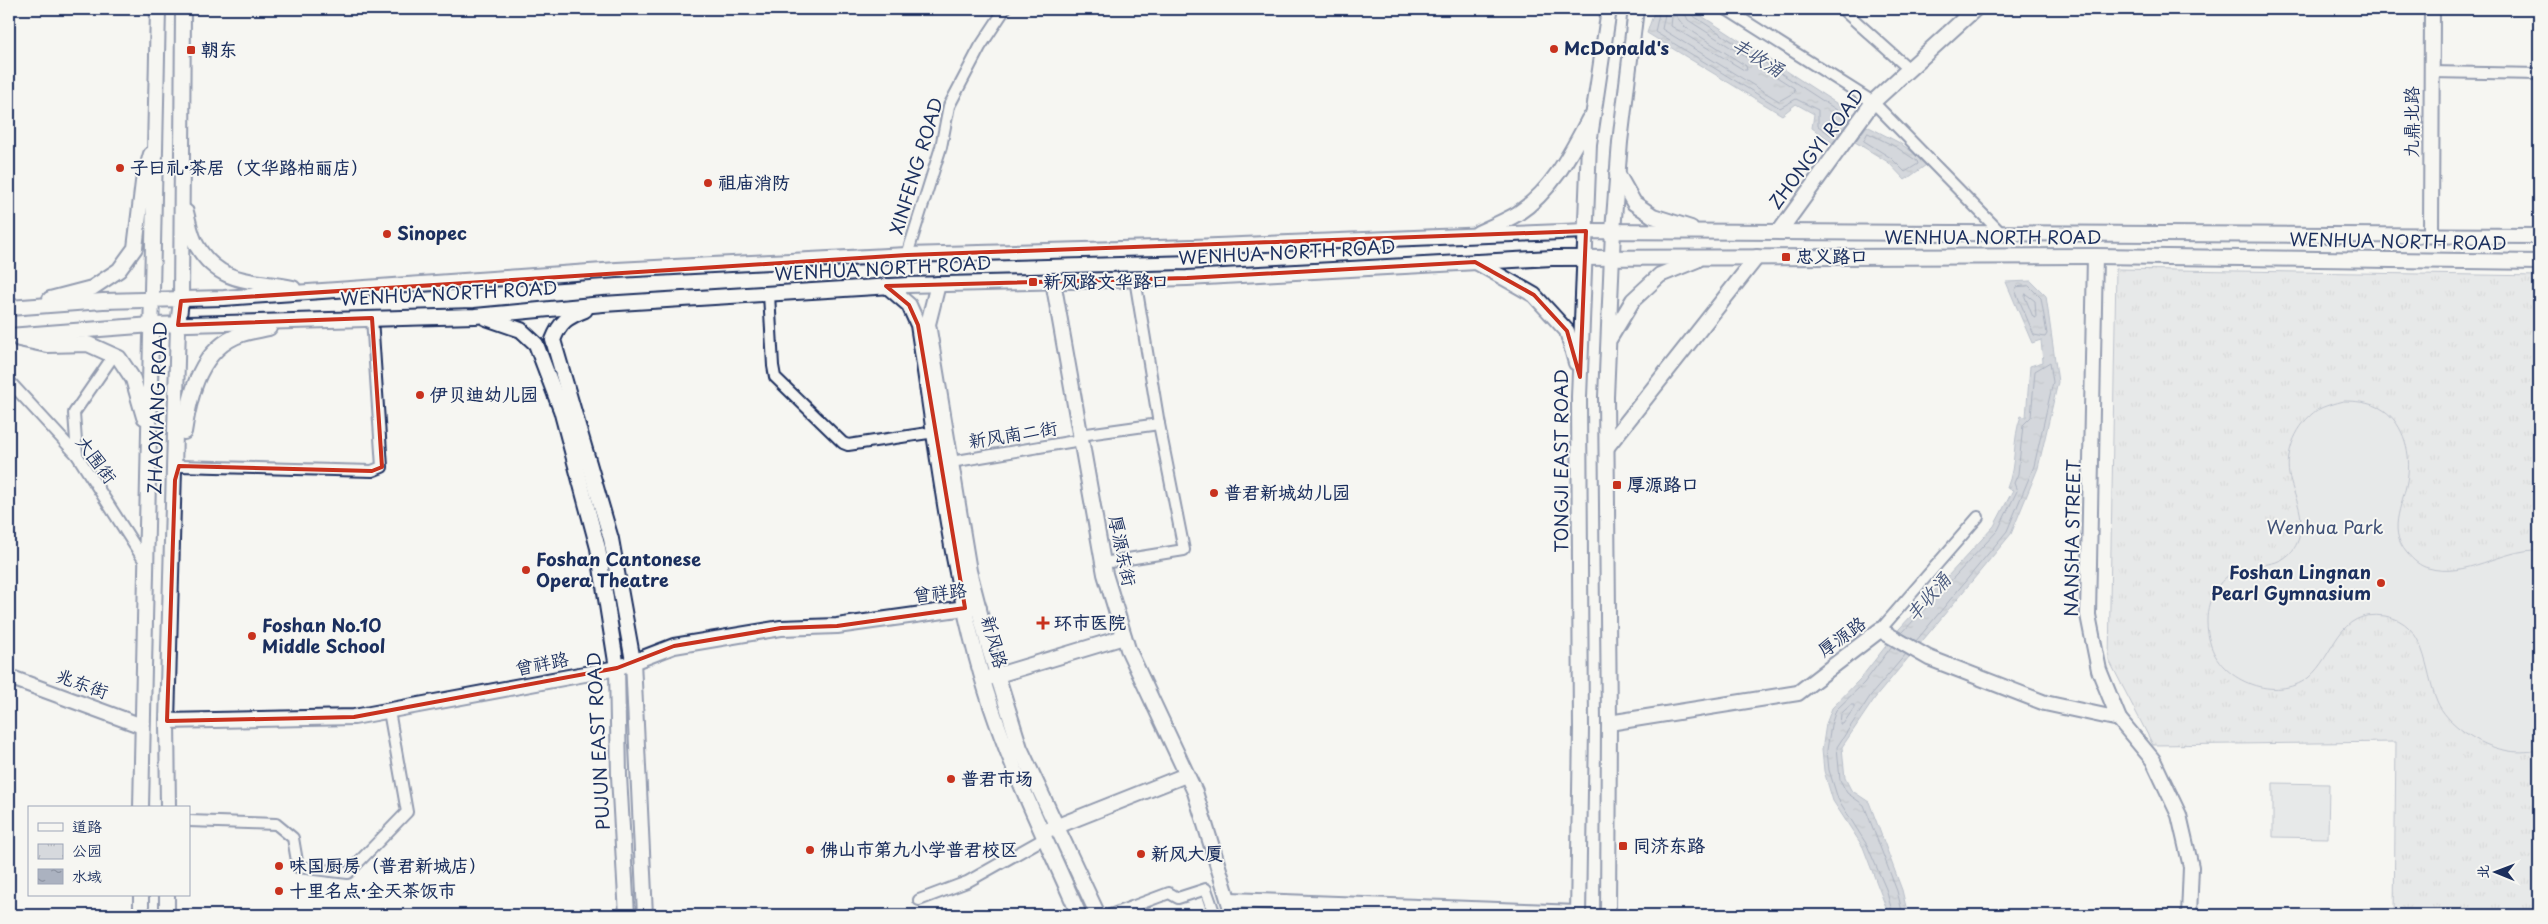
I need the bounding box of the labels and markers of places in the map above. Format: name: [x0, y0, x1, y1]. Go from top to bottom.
place label: McDonald's: [1564, 34, 1670, 61]
place label: 朝东: [201, 35, 237, 62]
marker: McDonald's: [1548, 43, 1560, 55]
marker: 朝东: [185, 44, 197, 56]
place label: 子曰礼·茶居（文华路柏丽店）: [130, 153, 369, 180]
marker: 子曰礼·茶居（文华路柏丽店）: [114, 162, 126, 174]
place label: 祖庙消防: [718, 168, 790, 195]
marker: 祖庙消防: [702, 177, 714, 189]
place label: Sinopec: [397, 219, 467, 246]
marker: Sinopec: [381, 228, 393, 240]
place label: 忠义路口: [1796, 242, 1868, 269]
marker: 忠义路口: [1780, 251, 1792, 263]
place label: 新风路文华路口: [1043, 267, 1169, 294]
marker: 新风路文华路口: [1027, 276, 1039, 288]
place label: 伊贝迪幼儿园: [430, 380, 538, 407]
marker: 伊贝迪幼儿园: [414, 389, 426, 401]
place label: 厚源路口: [1627, 470, 1699, 497]
place label: 普君新城幼儿园: [1224, 478, 1350, 505]
marker: 厚源路口: [1611, 479, 1623, 491]
marker: 普君新城幼儿园: [1208, 487, 1220, 499]
place label: Foshan Cantonese Opera Theatre: [536, 545, 701, 593]
place label: Foshan Lingnan Pearl Gymnasium: [2211, 558, 2371, 606]
marker: Foshan Cantonese Opera Theatre: [520, 564, 532, 576]
marker: Foshan Lingnan Pearl Gymnasium: [2375, 577, 2387, 589]
place label: 环市医院: [1054, 608, 1126, 635]
place label: Foshan No.10 Middle School: [262, 611, 385, 659]
marker: 环市医院: [1036, 616, 1050, 630]
marker: Foshan No.10 Middle School: [246, 630, 258, 642]
place label: 普君市场: [961, 764, 1033, 791]
marker: 普君市场: [945, 773, 957, 785]
place label: 同济东路: [1633, 831, 1705, 858]
place label: 佛山市第九小学普君校区: [820, 835, 1018, 862]
place label: 新风大厦: [1151, 839, 1223, 866]
marker: 同济东路: [1617, 840, 1629, 852]
marker: 佛山市第九小学普君校区: [804, 844, 816, 856]
marker: 新风大厦: [1135, 848, 1147, 860]
place label: 味国厨房（普君新城店）: [289, 851, 487, 878]
marker: 味国厨房（普君新城店）: [273, 860, 285, 872]
place label: 十里名点·全天茶饭市: [289, 876, 456, 903]
marker: 十里名点·全天茶饭市: [273, 885, 285, 897]

